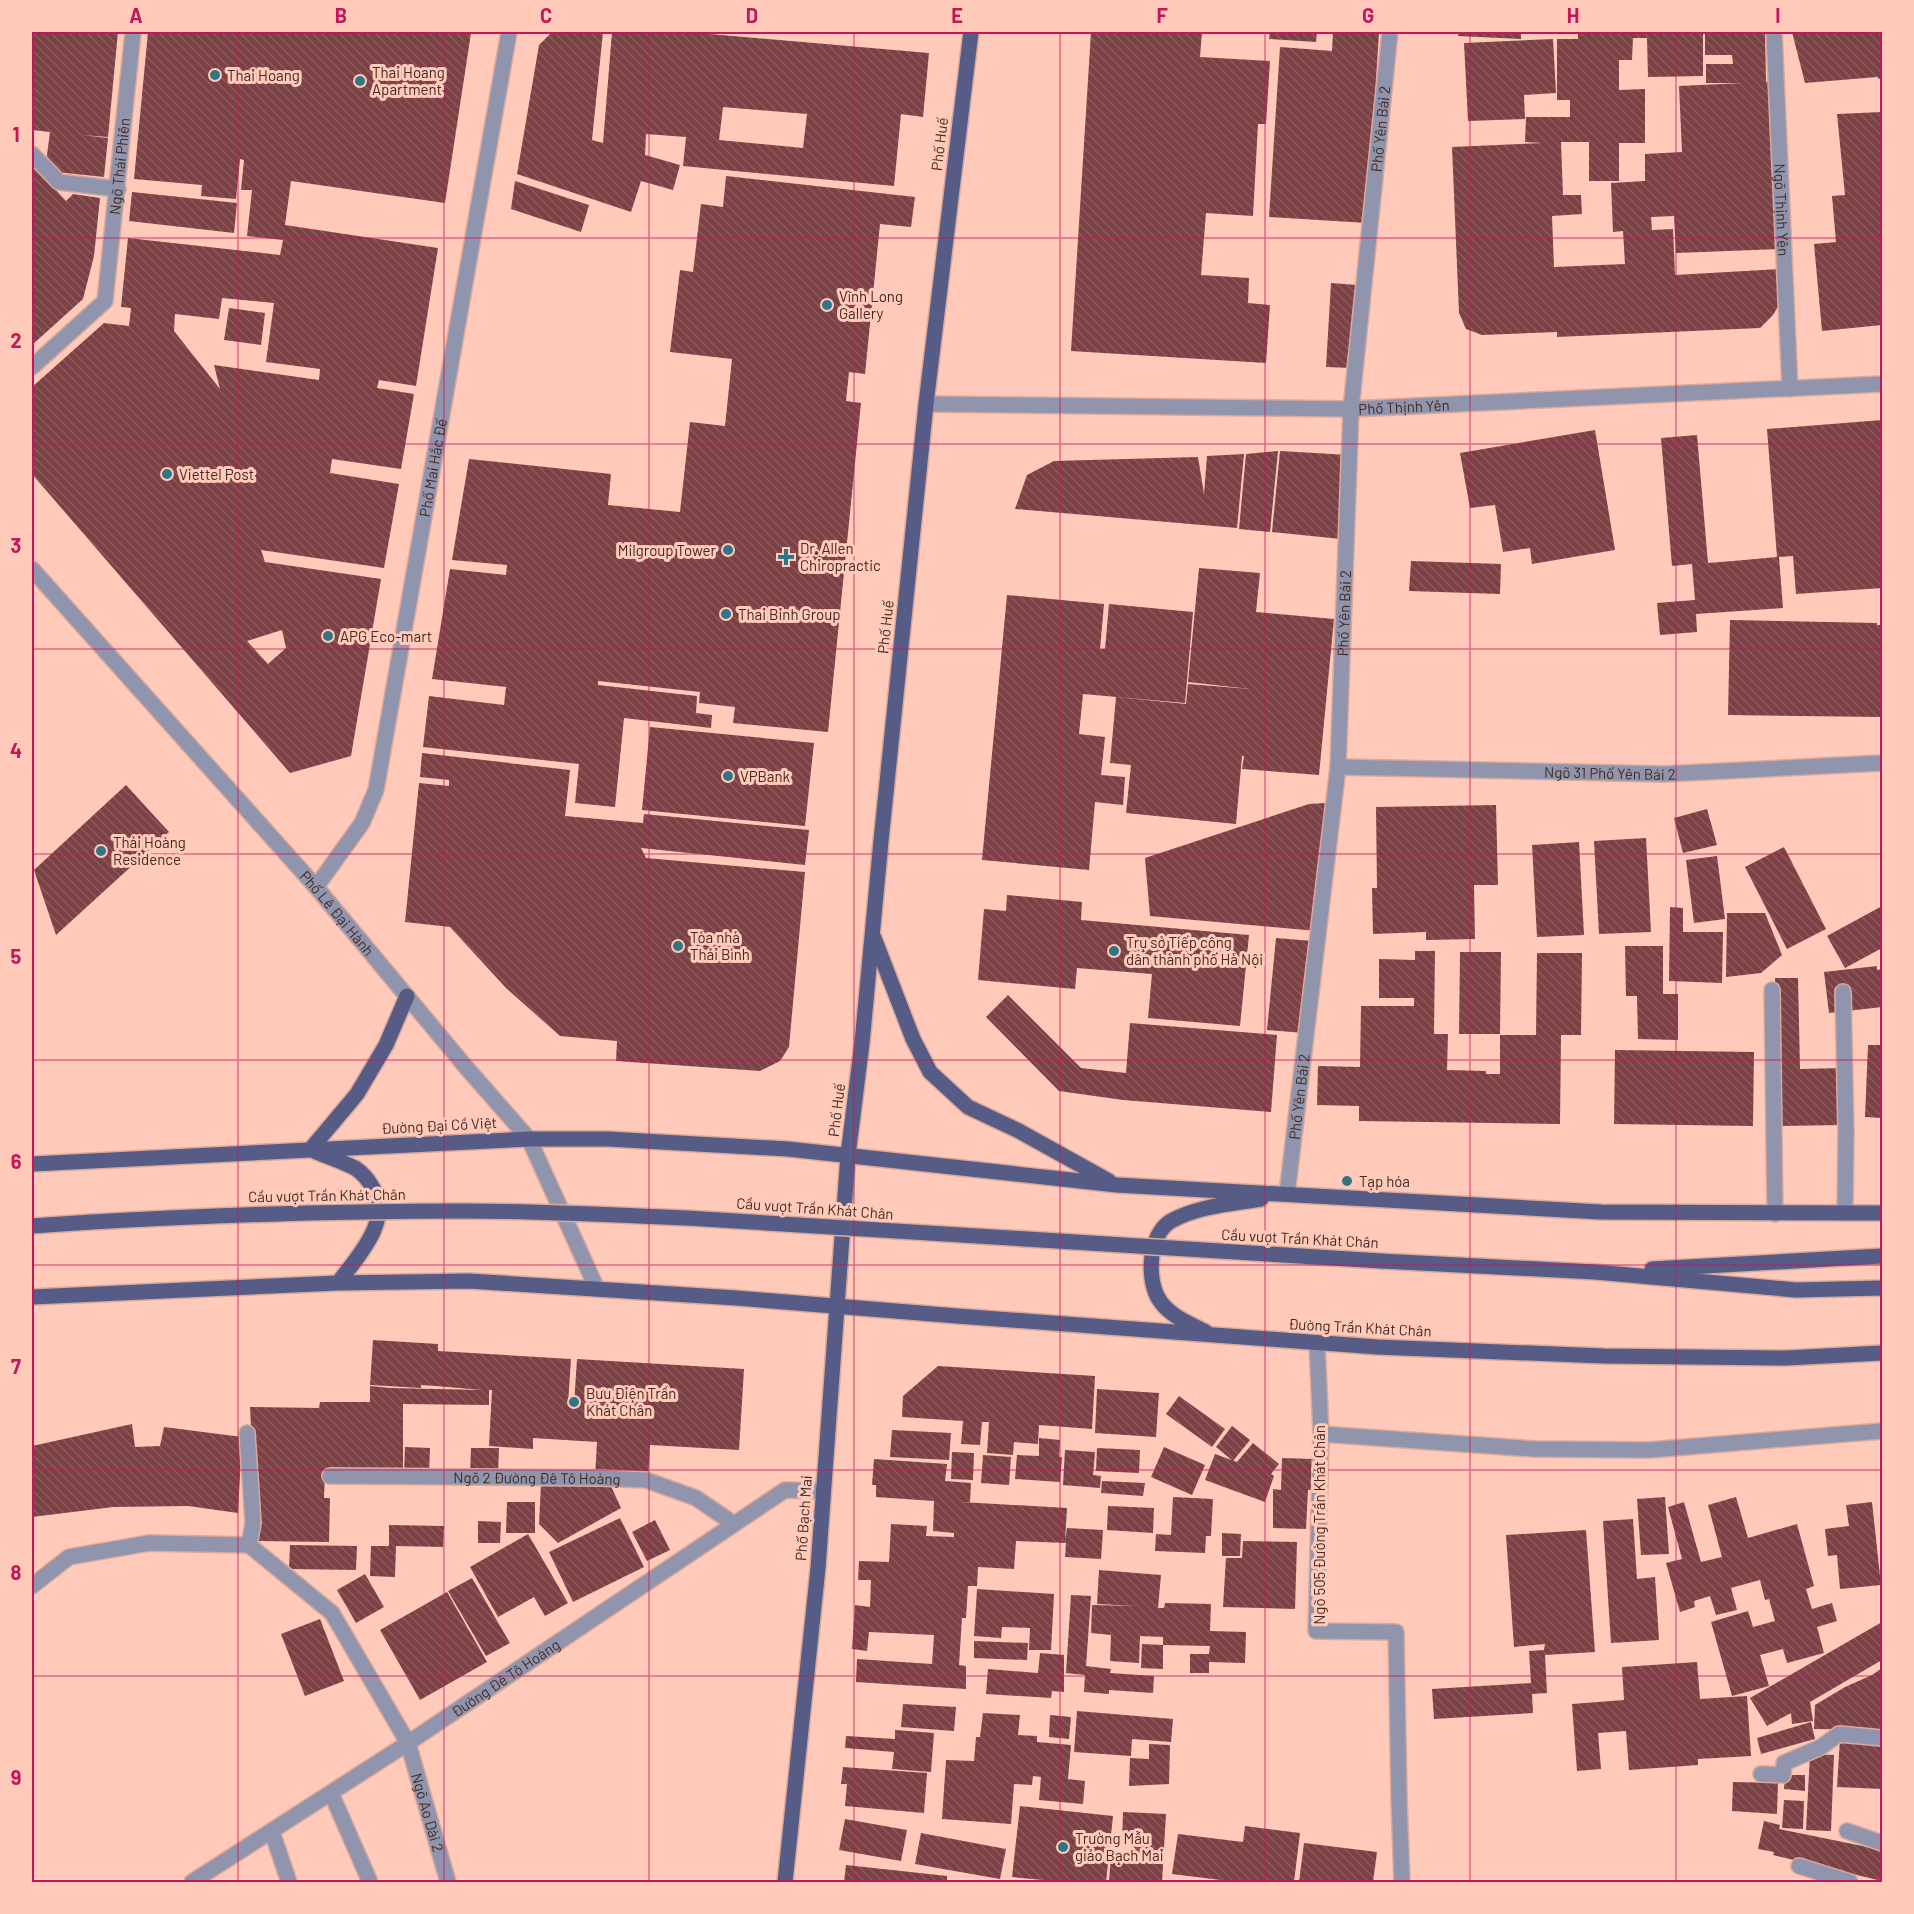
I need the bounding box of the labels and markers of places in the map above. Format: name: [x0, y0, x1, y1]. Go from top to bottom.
place label: Thai Hoang Apartment: [372, 63, 445, 98]
place label: Thai Hoang: [227, 66, 300, 84]
marker: Thai Hoang: [208, 68, 222, 82]
marker: Thai Hoang Apartment: [353, 74, 367, 88]
place label: Vĩnh Long Gallery: [839, 287, 903, 322]
marker: Vĩnh Long Gallery: [820, 298, 834, 312]
place label: Viettel Post: [179, 465, 254, 483]
marker: Viettel Post: [160, 467, 174, 481]
place label: Dr. Allen Chiropractic: [800, 539, 881, 574]
place label: Milgroup Tower: [618, 541, 717, 559]
marker: Milgroup Tower: [721, 543, 735, 557]
marker: Dr. Allen Chiropractic: [777, 548, 795, 566]
place label: Thai Binh Group: [738, 605, 841, 623]
marker: Thai Binh Group: [719, 607, 733, 621]
place label: APG Eco-mart: [340, 627, 432, 645]
marker: APG Eco-mart: [321, 629, 335, 643]
place label: VPBank: [740, 767, 791, 785]
marker: VPBank: [721, 769, 735, 783]
place label: Thái Hoàng Residence: [113, 833, 186, 868]
marker: Thái Hoàng Residence: [94, 844, 108, 858]
place label: Tòa nhà Thái Bình: [690, 928, 750, 963]
place label: Trụ sở Tiếp công dân thành phố Hà Nội: [1126, 933, 1263, 968]
marker: Tòa nhà Thái Bình: [671, 939, 685, 953]
marker: Trụ sở Tiếp công dân thành phố Hà Nội: [1107, 944, 1121, 958]
place label: Tạp hóa: [1359, 1172, 1410, 1190]
marker: Tạp hóa: [1340, 1174, 1354, 1188]
place label: Bưu Điện Trần Khát Chân: [586, 1384, 676, 1419]
marker: Bưu Điện Trần Khát Chân: [567, 1395, 581, 1409]
place label: Trường Mẫu giáo Bạch Mai: [1075, 1829, 1164, 1864]
marker: Trường Mẫu giáo Bạch Mai: [1056, 1840, 1070, 1854]

